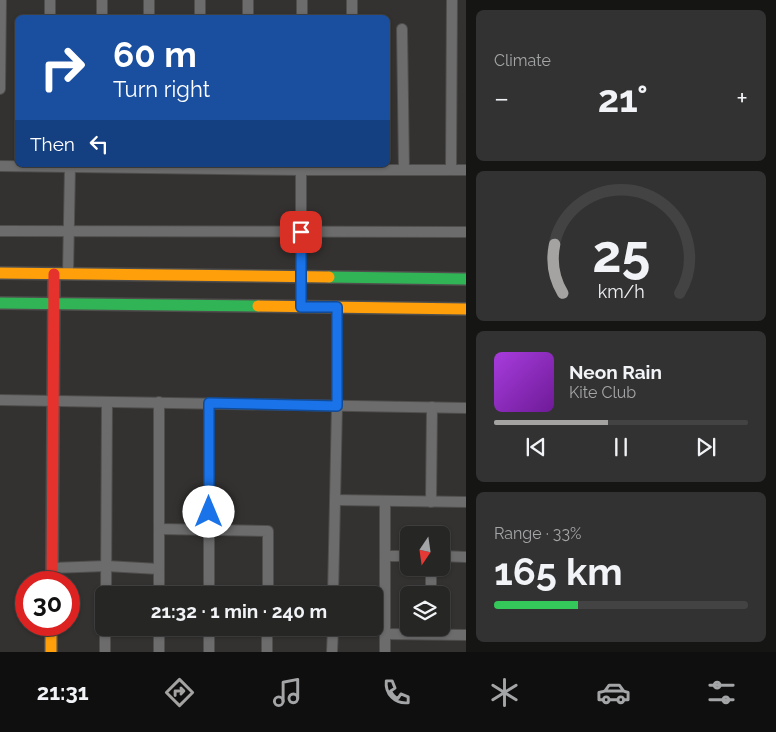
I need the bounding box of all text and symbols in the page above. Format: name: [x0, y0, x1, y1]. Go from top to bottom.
text: 60 m: [113, 34, 197, 75]
icon: right: [30, 35, 95, 100]
text: Climate: [494, 51, 551, 70]
text: Turn right: [113, 76, 210, 102]
text: 21°: [598, 76, 648, 121]
text: −: [494, 82, 509, 115]
text: +: [736, 82, 748, 115]
icon: left: [85, 130, 113, 158]
text: Then: [30, 133, 75, 155]
pin: [280, 211, 322, 253]
icon: arrive: [287, 218, 315, 246]
text: 25: [592, 223, 650, 284]
text: km/h: [597, 281, 645, 302]
text: Neon Rain: [569, 361, 662, 383]
text: Kite Club: [569, 383, 636, 402]
icon: previous: [522, 433, 550, 461]
icon: pause: [607, 433, 635, 461]
icon: next: [692, 433, 720, 461]
position arrow: [182, 485, 234, 537]
text: Range · 33%: [494, 524, 581, 543]
north arrow: [400, 526, 450, 576]
map controls: [400, 526, 450, 636]
text: 165 km: [494, 549, 623, 594]
speed limit sign: 30: [15, 571, 80, 636]
button: layers: [400, 586, 450, 636]
text: 21:32 · 1 min · 240 m: [151, 600, 327, 622]
icon: directions: [162, 675, 197, 710]
icon: music: [270, 675, 305, 710]
icon: phone: [379, 675, 414, 710]
icon: climate: [487, 675, 522, 710]
icon: car: [596, 675, 631, 710]
icon: filters: [704, 675, 739, 710]
text: 21:31: [37, 679, 89, 705]

